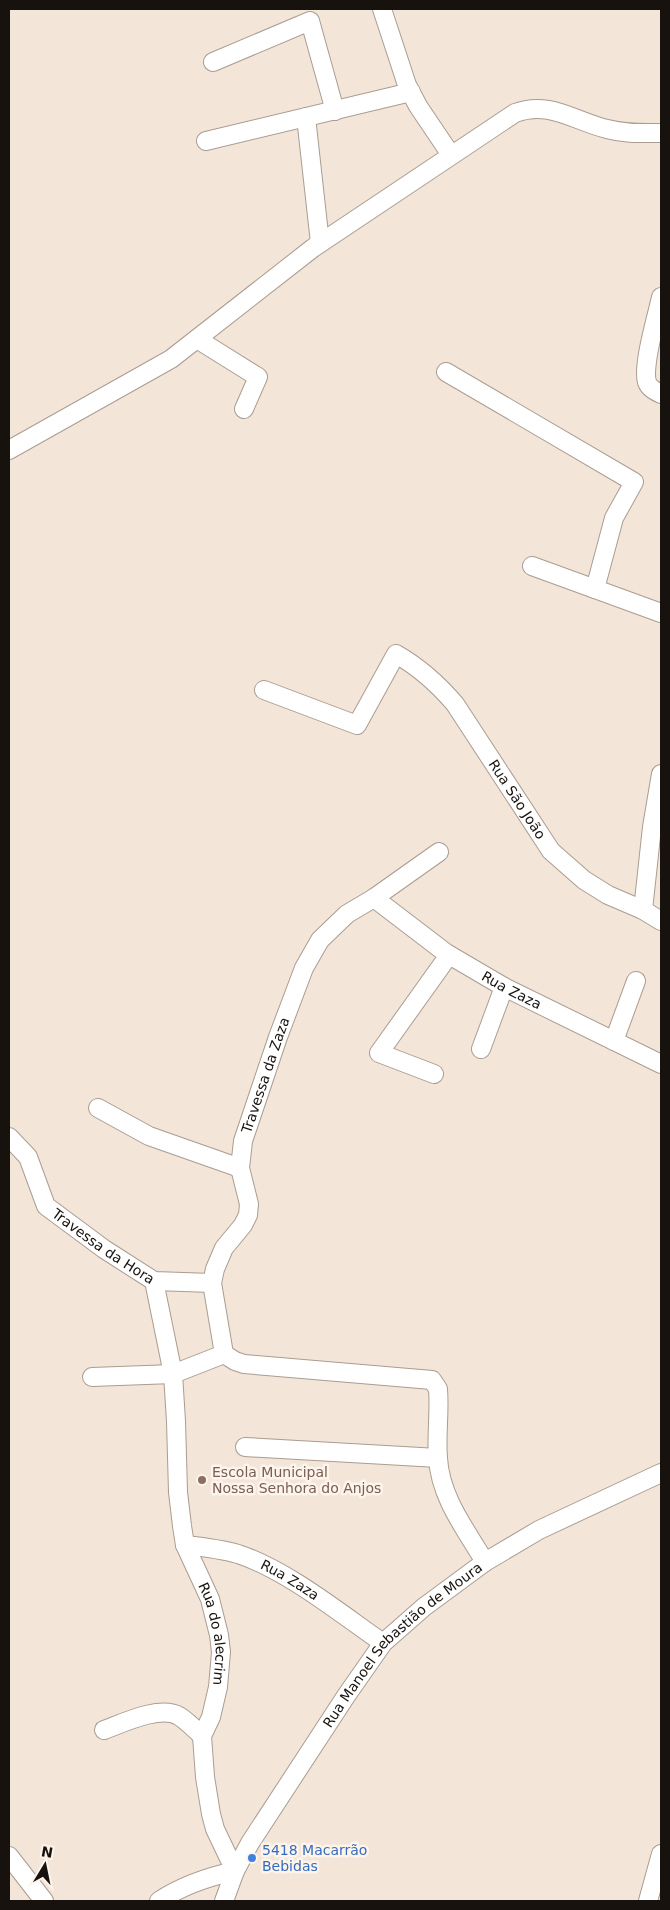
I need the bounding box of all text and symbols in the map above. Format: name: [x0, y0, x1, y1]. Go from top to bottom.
street label: Rua São João: [486, 757, 549, 842]
street label: Rua Zaza: [479, 968, 544, 1012]
street label: Travessa da Zaza: [238, 1015, 293, 1136]
street label: Travessa da Hora: [48, 1205, 158, 1287]
place label: Escola Municipal Nossa Senhora do Anjos: [212, 1464, 381, 1496]
marker: Escola Municipal Nossa Senhora do Anjos: [196, 1474, 208, 1486]
street label: Rua Zaza: [258, 1556, 322, 1603]
street label: Rua Manoel Sebastião de Moura: [320, 1559, 485, 1730]
street label: Rua do alecrim: [195, 1580, 229, 1686]
north arrow: [20, 1840, 70, 1890]
place label: 5418 Macarrão Bebidas: [262, 1842, 367, 1874]
text: N: [40, 1843, 54, 1861]
marker: 5418 Macarrão Bebidas: [246, 1852, 258, 1864]

